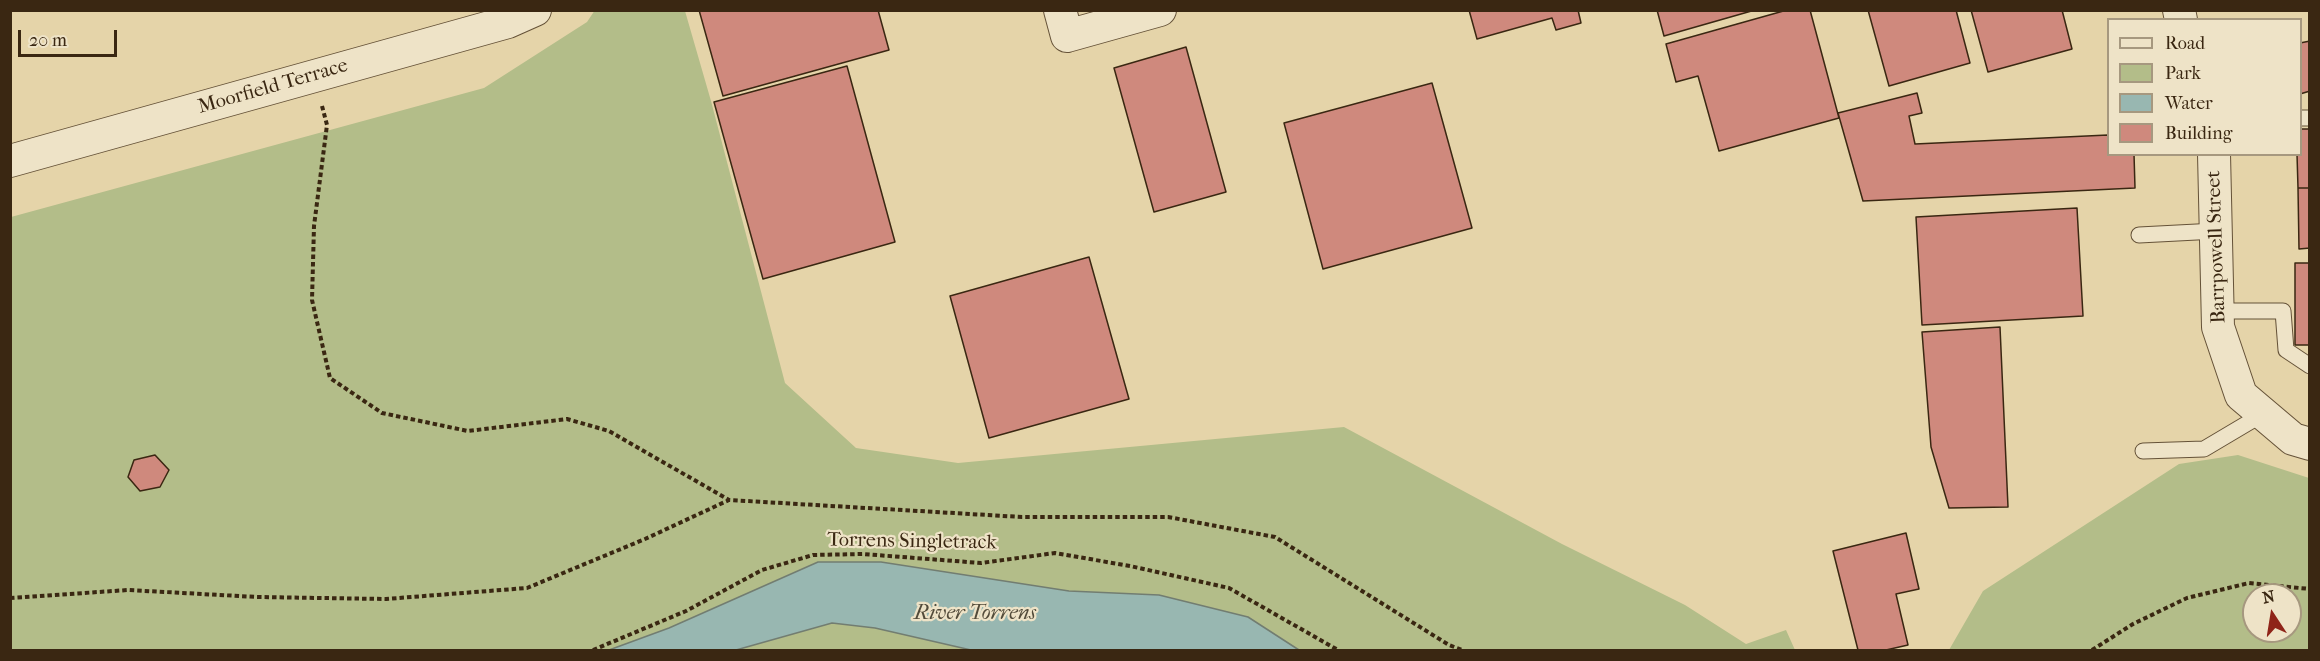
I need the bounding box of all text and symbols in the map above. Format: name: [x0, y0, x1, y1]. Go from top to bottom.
scale bar: [21, 18, 120, 56]
legend: [2107, 18, 2302, 156]
text: 20 m: [29, 30, 67, 51]
text: Road: [2165, 33, 2205, 54]
street label: Moorfield Terrace: [195, 54, 351, 120]
text: Park: [2165, 63, 2201, 84]
text: Water: [2165, 93, 2213, 114]
text: Building: [2165, 123, 2232, 144]
street label: Barrpowell Street: [2202, 170, 2232, 324]
street label: Torrens Singletrack: [827, 529, 997, 555]
north arrow: [2242, 583, 2302, 643]
text: N: [2261, 586, 2276, 607]
water label: River Torrens: [914, 601, 1036, 627]

